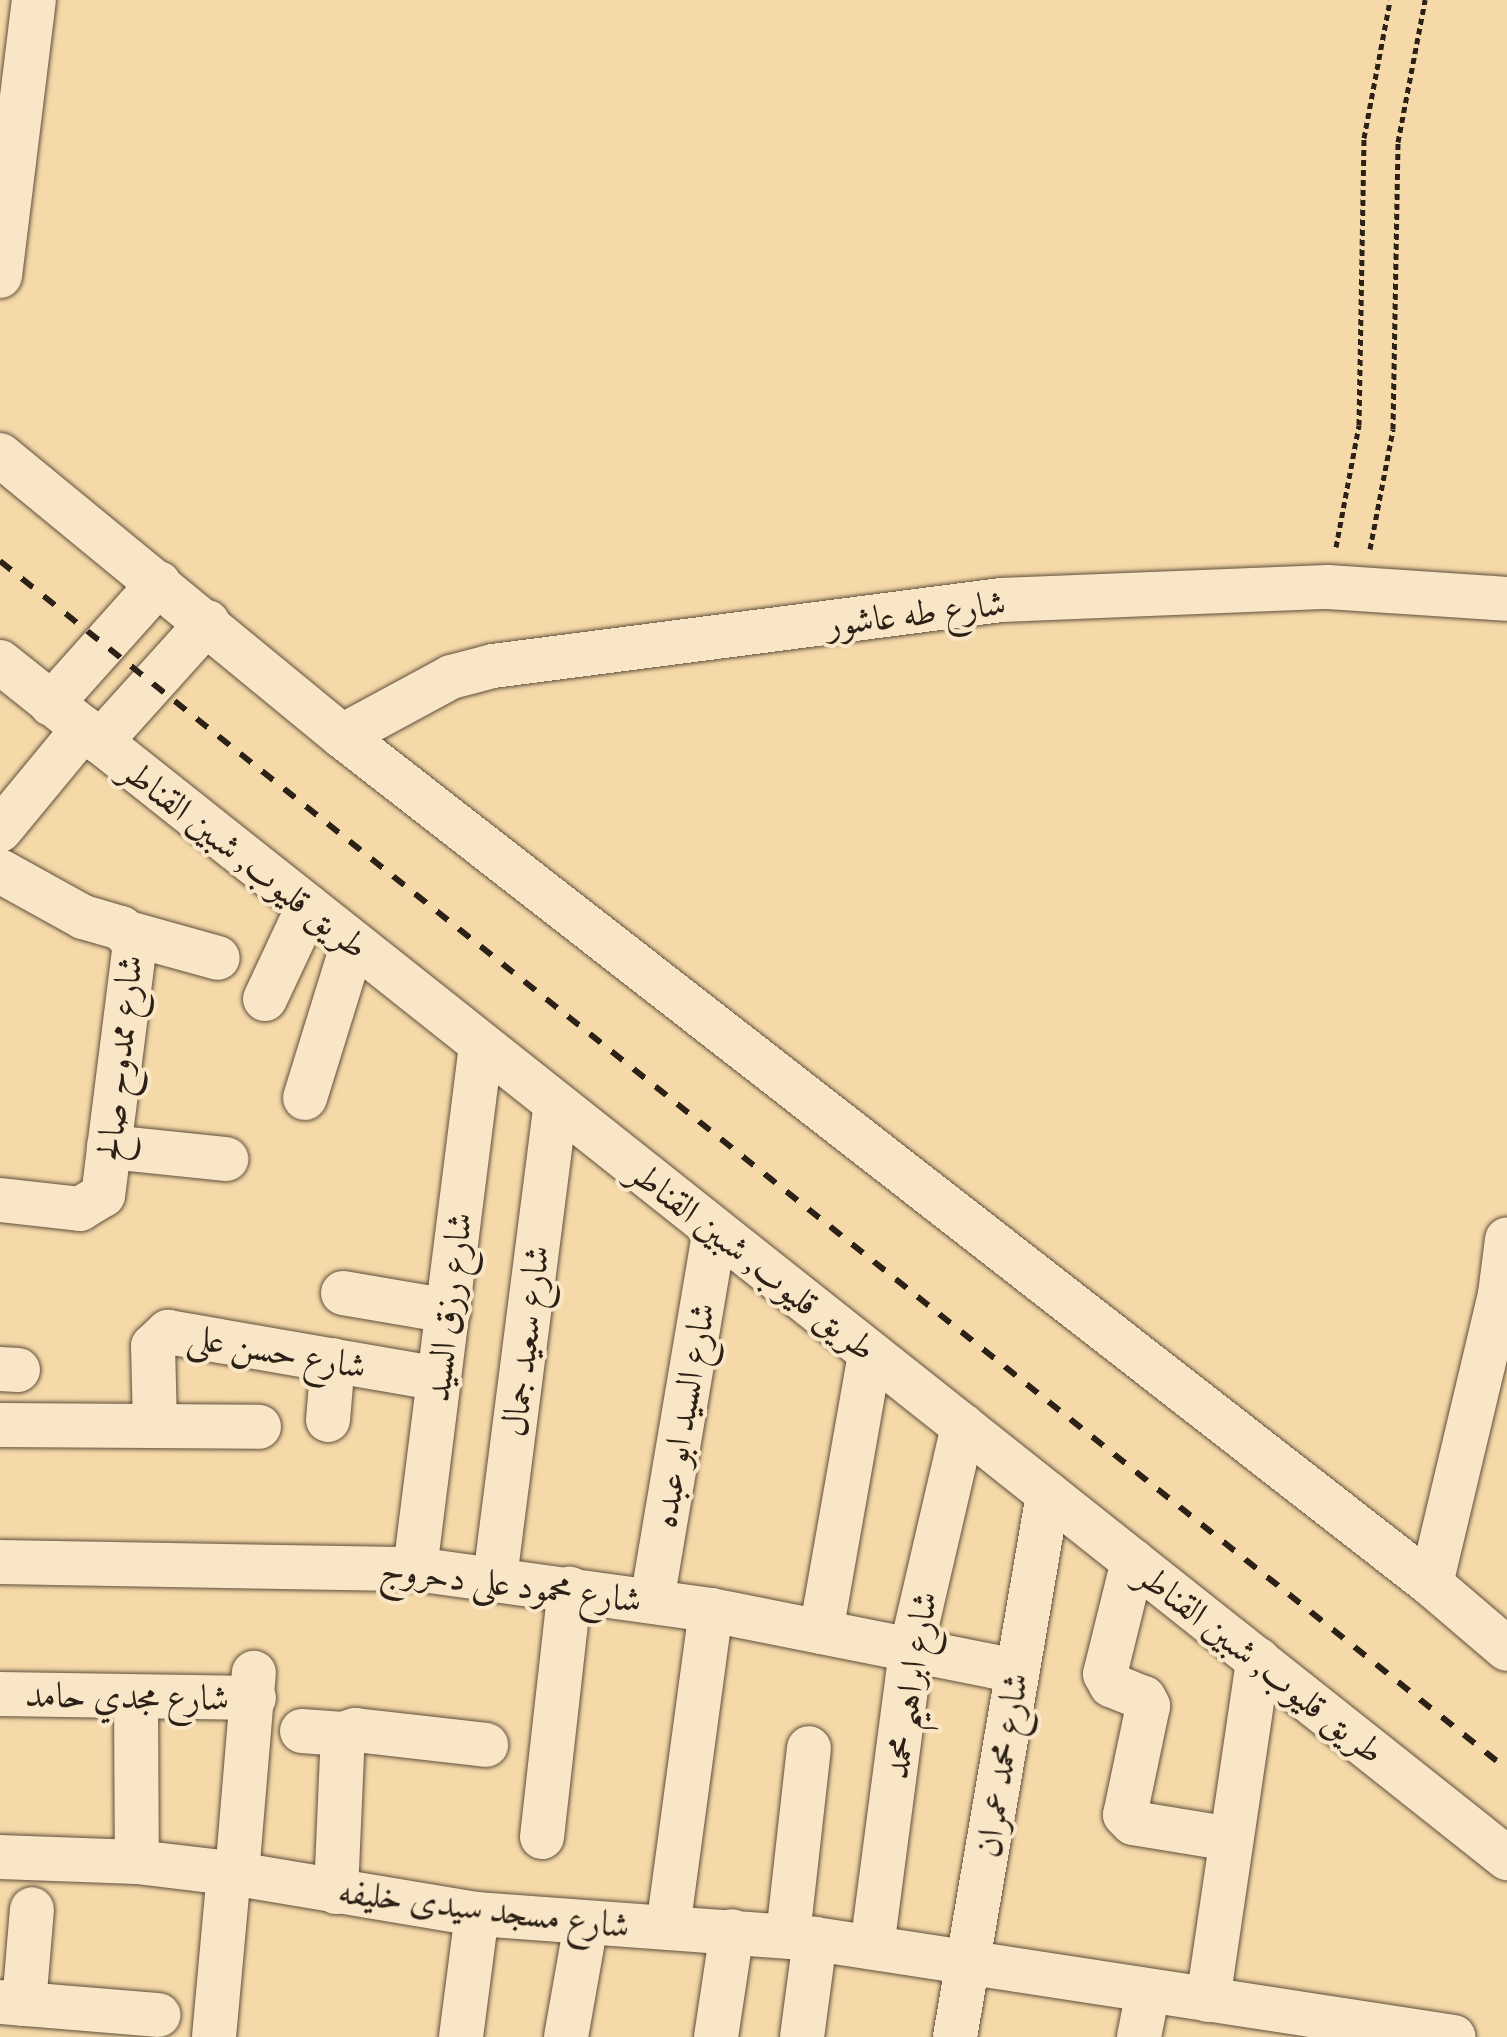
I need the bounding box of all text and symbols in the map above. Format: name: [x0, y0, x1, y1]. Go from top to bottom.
street label: شارع طه عاشور: [824, 581, 1008, 645]
street label: طريق قليوب, شبين القناطر: [113, 748, 377, 968]
street label: شارع ممدوح صالح: [87, 953, 151, 1163]
street label: طريق قليوب, شبين القناطر: [621, 1150, 885, 1370]
street label: شارع رزق السيد: [415, 1210, 481, 1404]
street label: شارع سعيد جمال: [492, 1243, 558, 1439]
street label: شارع السيد ابو عبده: [642, 1299, 724, 1531]
street label: شارع حسن على: [184, 1314, 370, 1388]
street label: شارع محمود على دحروج: [378, 1547, 644, 1621]
street label: طريق قليوب, شبين القناطر: [1129, 1553, 1393, 1773]
street label: شارع ابراهيم محمد: [874, 1588, 946, 1782]
street label: شارع محمد عمران: [965, 1670, 1037, 1860]
street label: شارع مجدي حامد: [25, 1673, 229, 1719]
street label: شارع مسجد سيدى خليفه: [336, 1869, 632, 1947]

